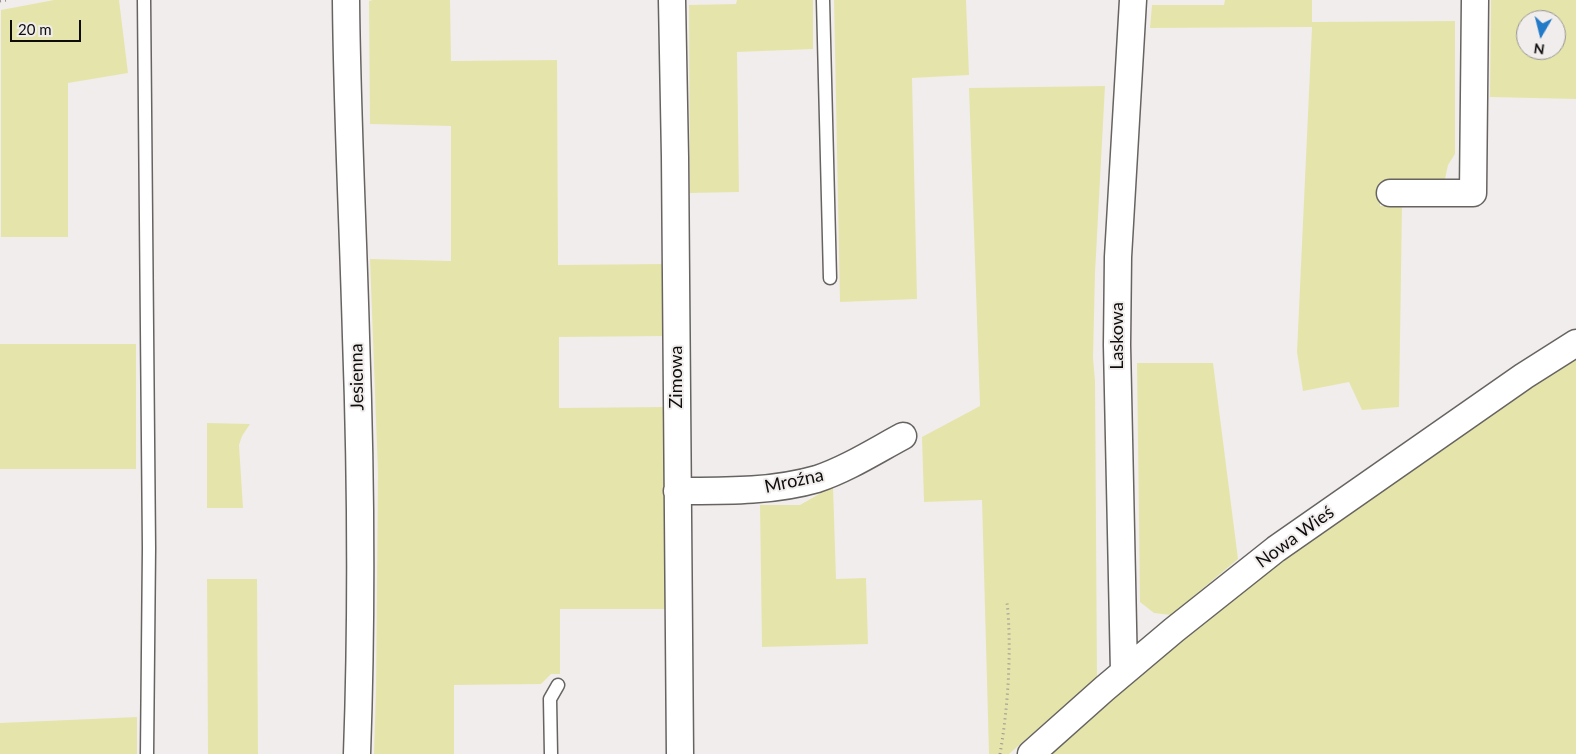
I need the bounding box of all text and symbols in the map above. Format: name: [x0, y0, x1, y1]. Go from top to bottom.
scale bar: [12, 10, 84, 42]
north arrow: [1516, 10, 1566, 60]
text: 20 m: [18, 20, 52, 38]
text: N: [1532, 40, 1546, 59]
street label: Laskowa: [1106, 302, 1128, 370]
street label: Jesienna: [346, 343, 368, 411]
street label: Zimowa: [665, 346, 687, 408]
street label: Mroźna: [762, 464, 826, 498]
street label: Nowa Wieś: [1252, 501, 1338, 573]

